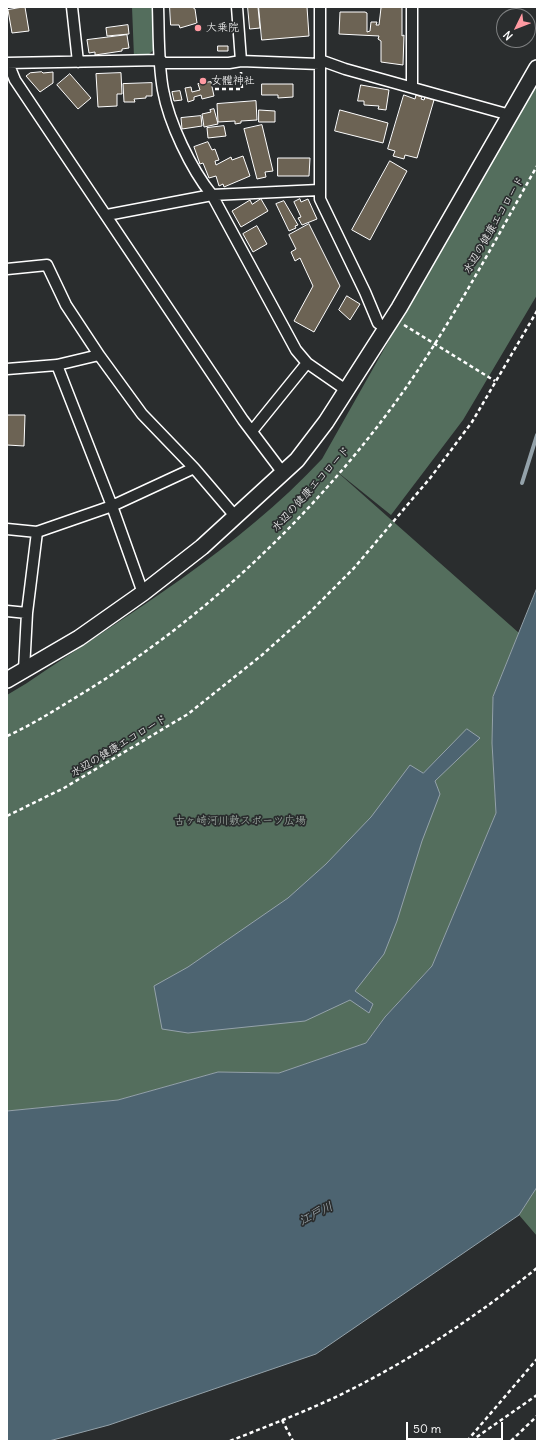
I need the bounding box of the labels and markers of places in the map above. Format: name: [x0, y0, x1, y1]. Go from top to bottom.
place label: 大乗院: [206, 21, 239, 35]
marker: 大乗院: [193, 23, 203, 33]
place label: 女體神社: [211, 74, 255, 88]
marker: 女體神社: [198, 76, 208, 86]

